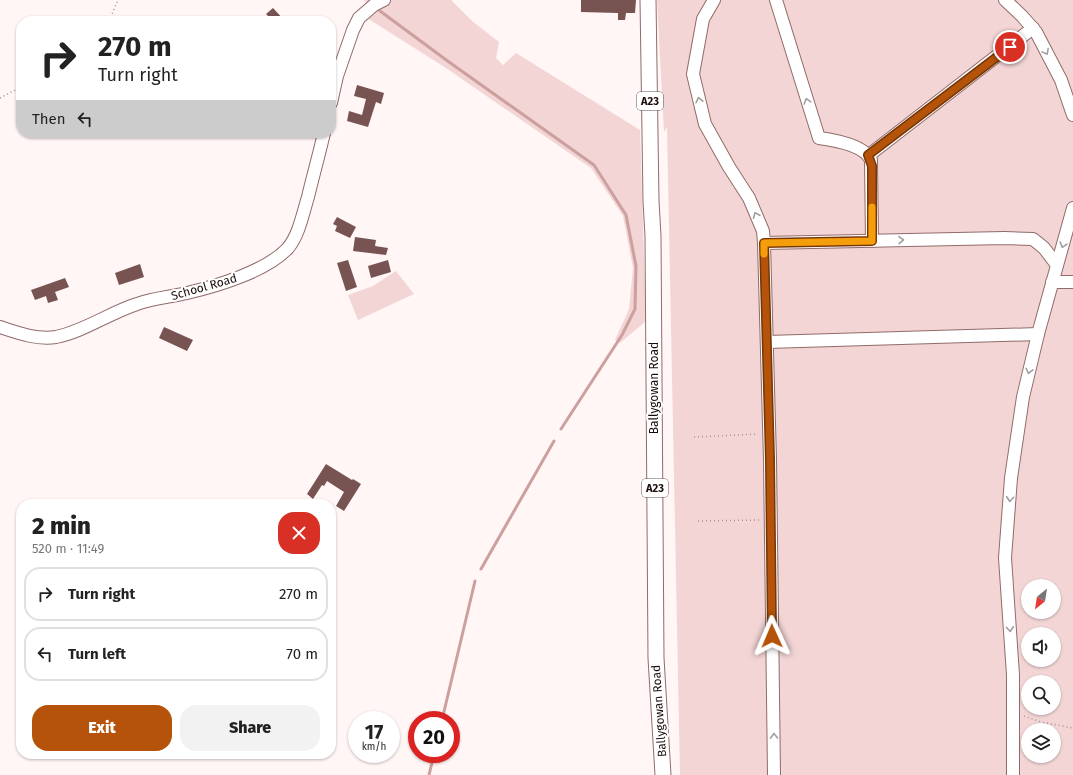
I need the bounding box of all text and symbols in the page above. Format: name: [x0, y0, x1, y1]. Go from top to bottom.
text: 270 m: [98, 30, 172, 63]
pin: [993, 30, 1027, 64]
icon: right: [32, 32, 84, 84]
icon: arrive: [999, 36, 1021, 58]
one-way arrow: [1042, 48, 1049, 55]
text: Turn right: [98, 64, 178, 86]
road number: A23: [637, 92, 663, 110]
one-way arrow: [696, 97, 704, 103]
one-way arrow: [803, 98, 812, 105]
icon: left: [74, 108, 96, 130]
text: Then: [32, 110, 66, 128]
one-way arrow: [753, 212, 761, 219]
one-way arrow: [898, 236, 904, 244]
one-way arrow: [1059, 242, 1068, 249]
street label: School Road: [170, 271, 238, 303]
street label: Ballygowan Road: [647, 342, 661, 434]
one-way arrow: [1026, 368, 1034, 374]
road number: A23: [642, 479, 668, 497]
one-way arrow: [1005, 496, 1014, 502]
text: 2 min: [32, 512, 91, 540]
button: close: [278, 512, 320, 554]
text: 520 m · 11:49: [32, 541, 104, 556]
north arrow: [1021, 579, 1061, 619]
map controls: [1021, 579, 1061, 763]
icon: right: [34, 583, 56, 605]
text: Turn right: [68, 585, 135, 603]
text: 270 m: [279, 585, 318, 603]
position arrow: [751, 615, 793, 657]
one-way arrow: [1005, 626, 1014, 632]
button: sound: [1021, 627, 1061, 667]
icon: left: [34, 643, 56, 665]
text: Turn left: [68, 645, 126, 663]
text: 70 m: [286, 645, 318, 663]
street label: Ballygowan Road: [649, 664, 669, 758]
button: search: [1021, 675, 1061, 715]
button: Exit: [32, 705, 172, 751]
button: Share: [180, 705, 320, 751]
speed limit sign: 20: [408, 711, 460, 763]
text: 17: [365, 720, 383, 744]
button: layers: [1021, 723, 1061, 763]
one-way arrow: [770, 733, 778, 739]
text: km/h: [362, 741, 386, 753]

